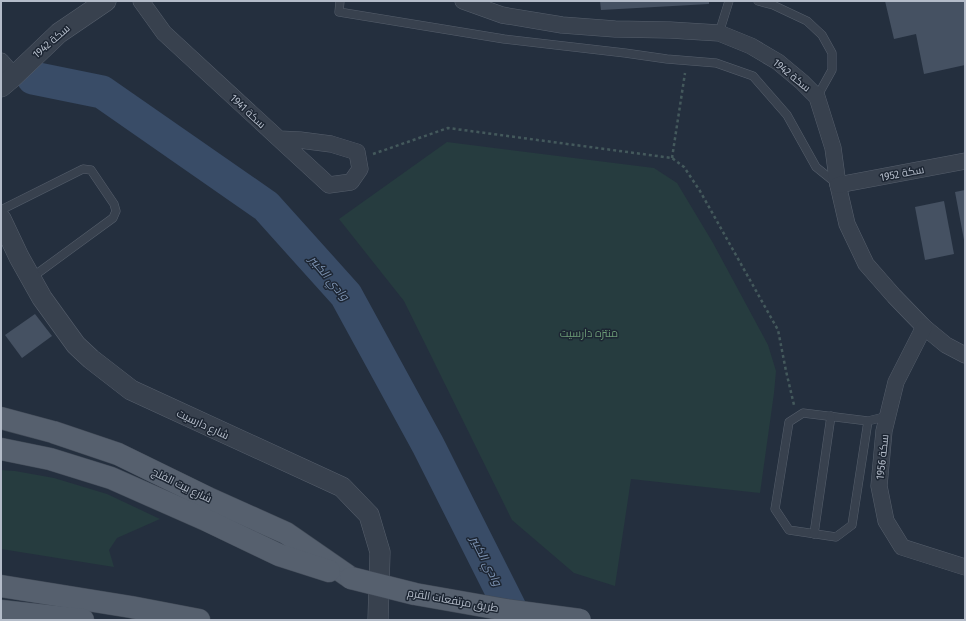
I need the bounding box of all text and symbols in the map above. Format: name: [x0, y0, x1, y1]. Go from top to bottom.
street label: سكة 1942: [30, 22, 73, 61]
street label: سكة 1942: [770, 56, 813, 95]
street label: سكة 1941: [227, 92, 268, 131]
street label: سكة 1952: [879, 163, 925, 184]
water label: وادي الكبير: [303, 251, 353, 306]
park label: منتزه دارسيت: [560, 327, 618, 340]
street label: شارع دارسيت: [174, 407, 231, 443]
street label: سكة 1956: [874, 434, 891, 480]
street label: شارع بيت الفلج: [149, 465, 214, 506]
water label: وادي الكبير: [464, 532, 505, 591]
street label: طريق مرتفعات القرم: [406, 586, 500, 616]

